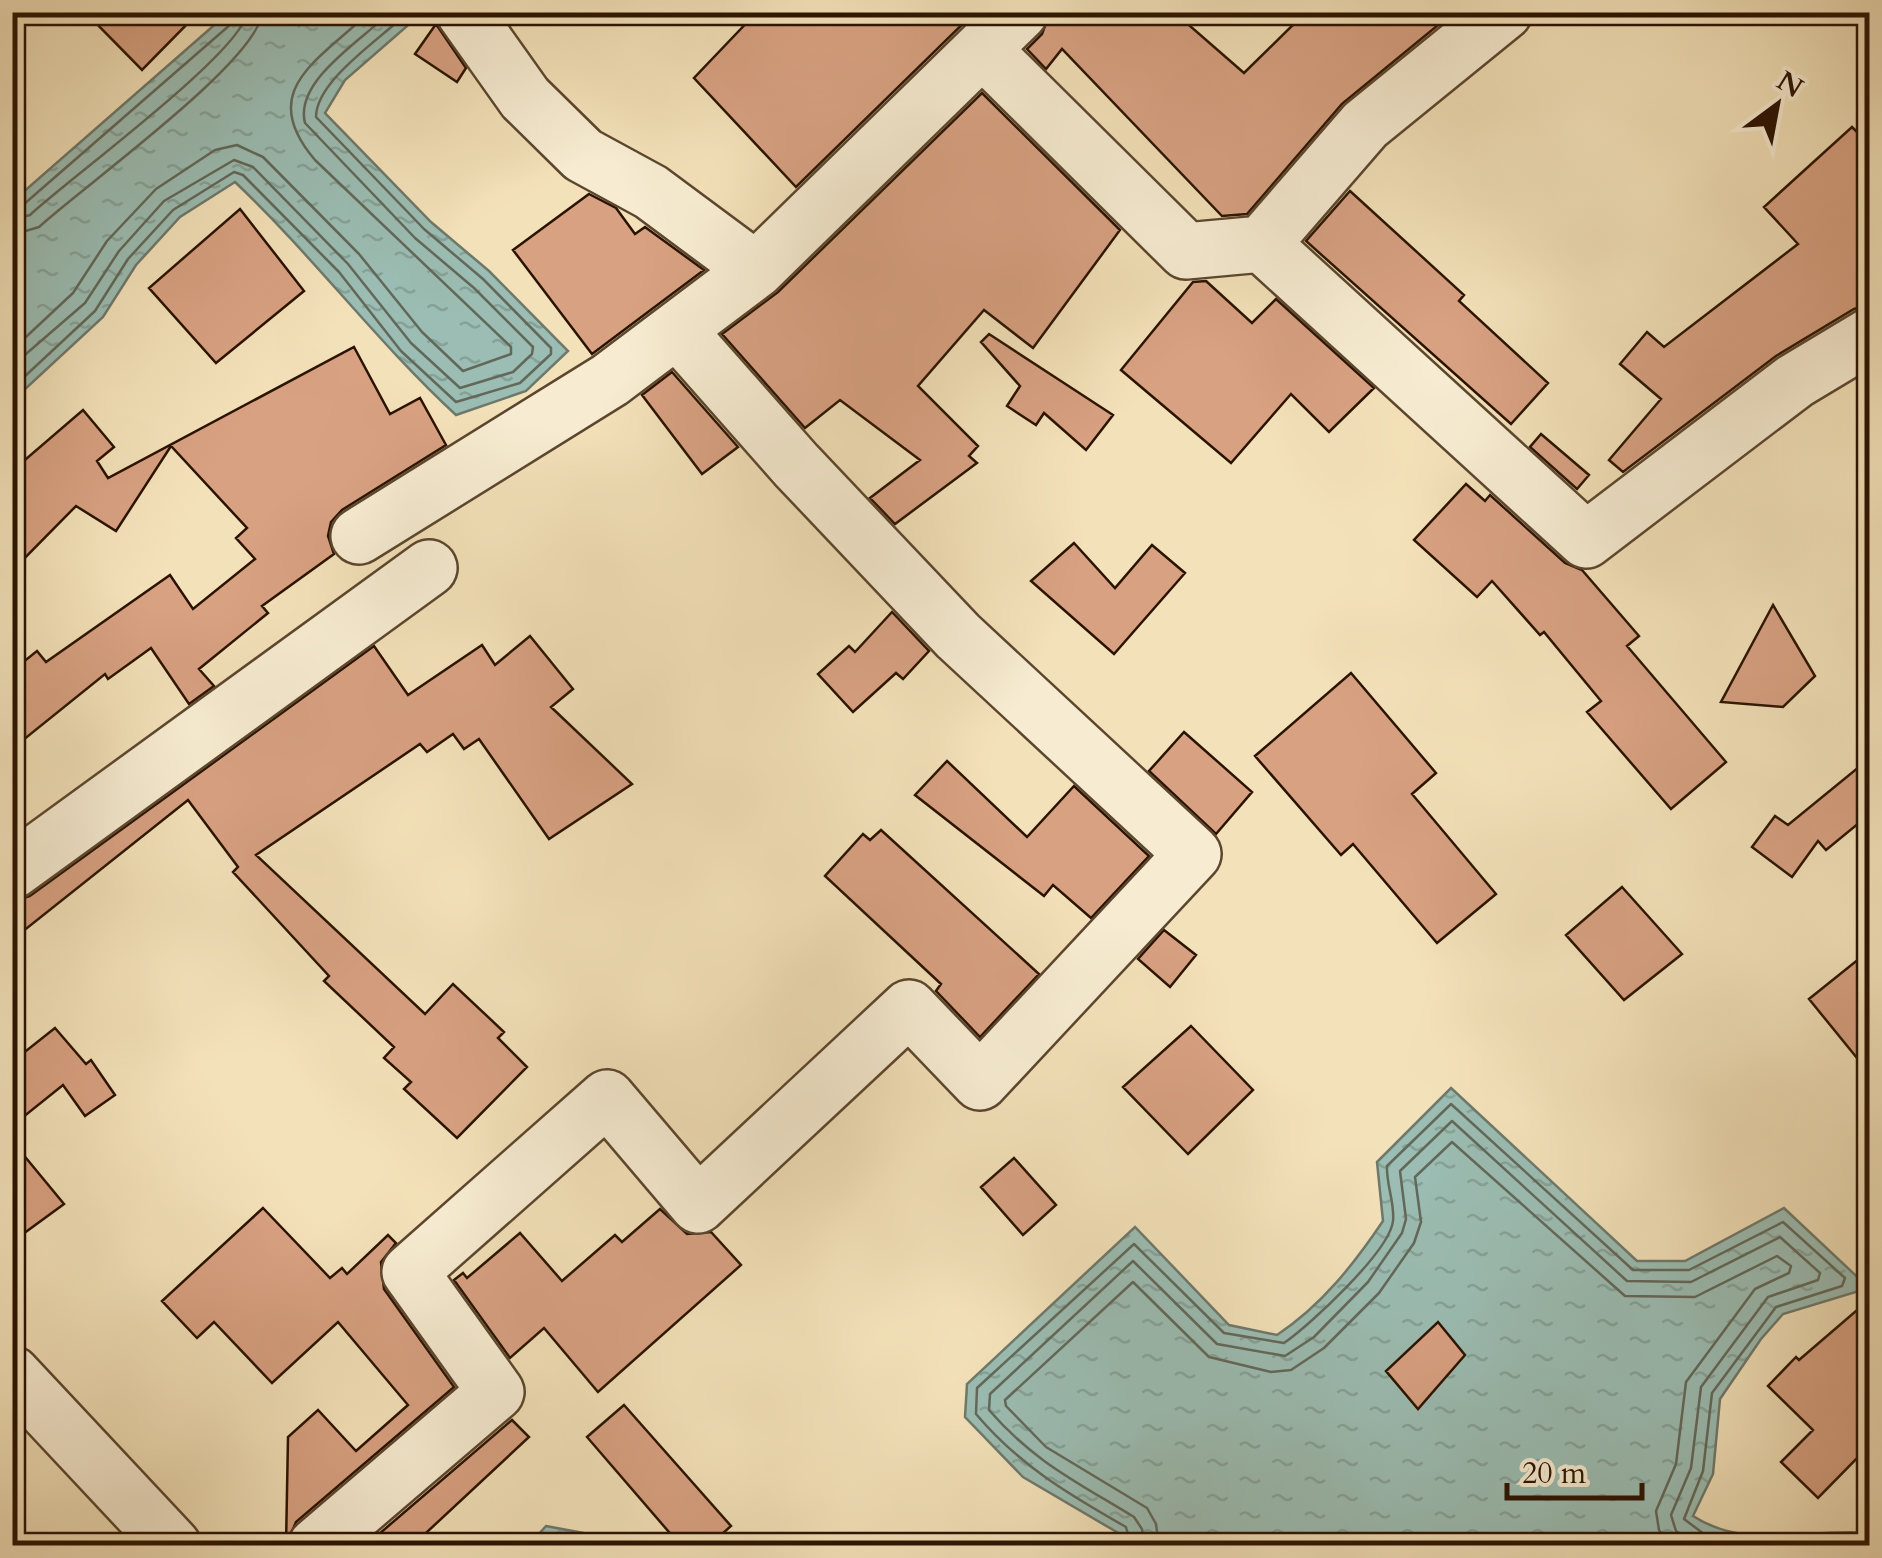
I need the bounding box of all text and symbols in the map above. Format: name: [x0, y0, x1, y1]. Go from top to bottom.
north arrow: [1727, 55, 1827, 155]
text: N: [1769, 62, 1810, 107]
scale bar: [1507, 1438, 1642, 1500]
text: 20 m: [1522, 1453, 1587, 1494]

